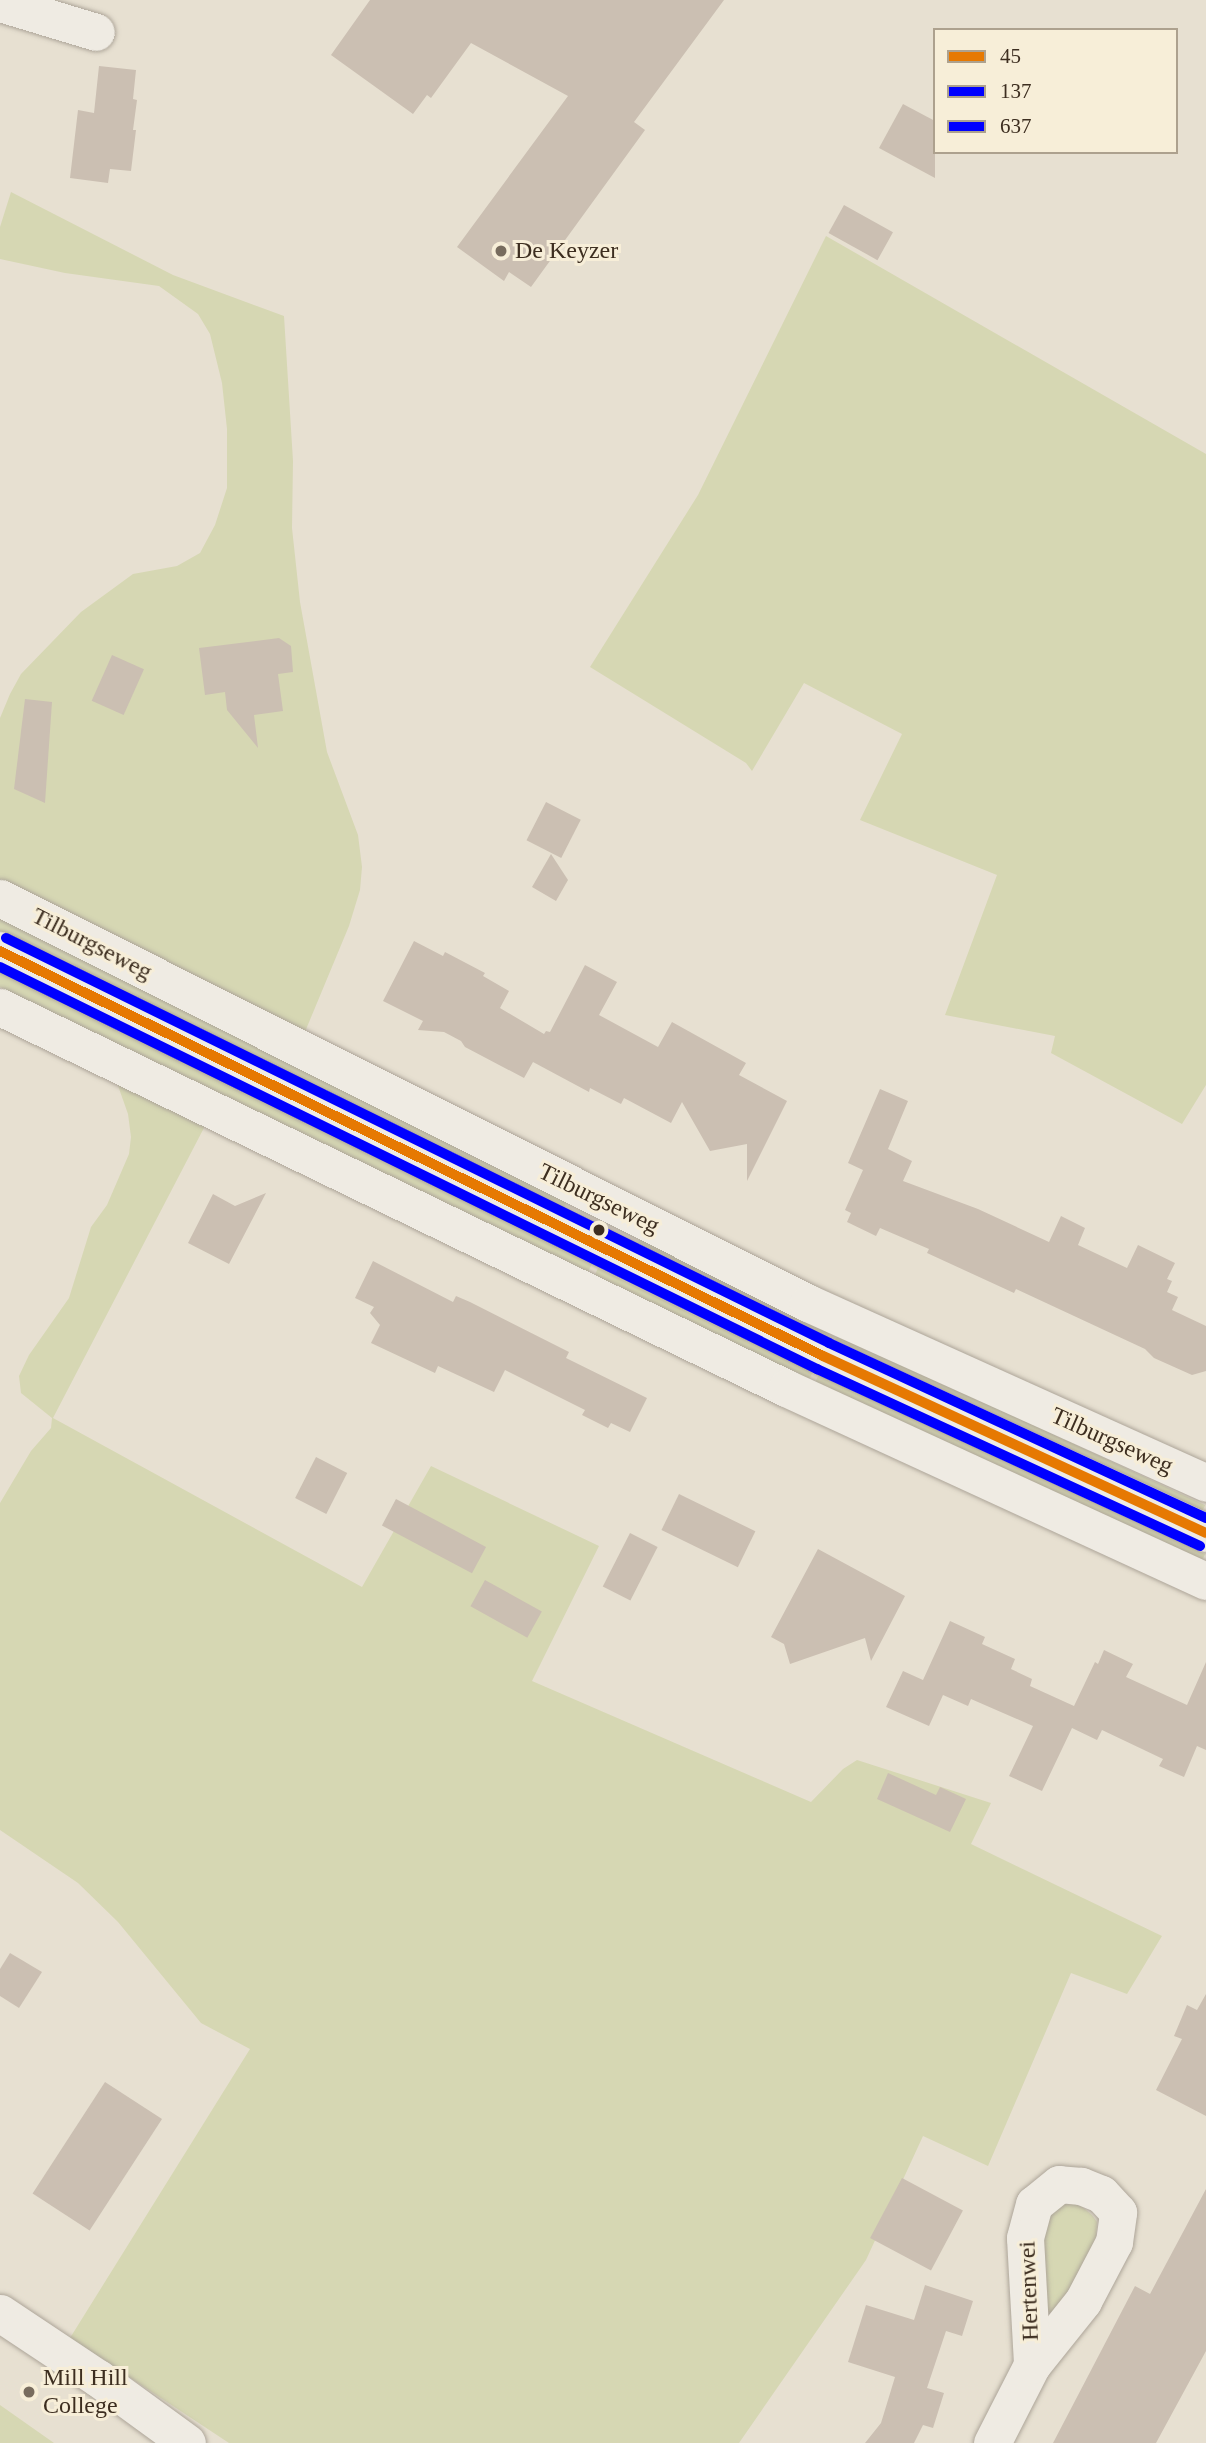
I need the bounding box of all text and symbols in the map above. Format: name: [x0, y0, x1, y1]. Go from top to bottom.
legend: [933, 28, 1178, 154]
text: 45: [1000, 44, 1021, 68]
text: 137: [1000, 79, 1032, 103]
text: 637: [1000, 114, 1032, 138]
place label: De Keyzer: [515, 237, 618, 265]
marker: De Keyzer: [493, 243, 509, 259]
street label: Tilburgseweg: [27, 902, 157, 986]
street label: Tilburgseweg: [534, 1157, 664, 1241]
unlabelled marker: [592, 1223, 606, 1237]
street label: Tilburgseweg: [1046, 1401, 1178, 1481]
street label: Hertenwei: [1013, 2241, 1045, 2341]
place label: Mill Hill College: [43, 2364, 128, 2420]
marker: Mill Hill College: [21, 2384, 37, 2400]

